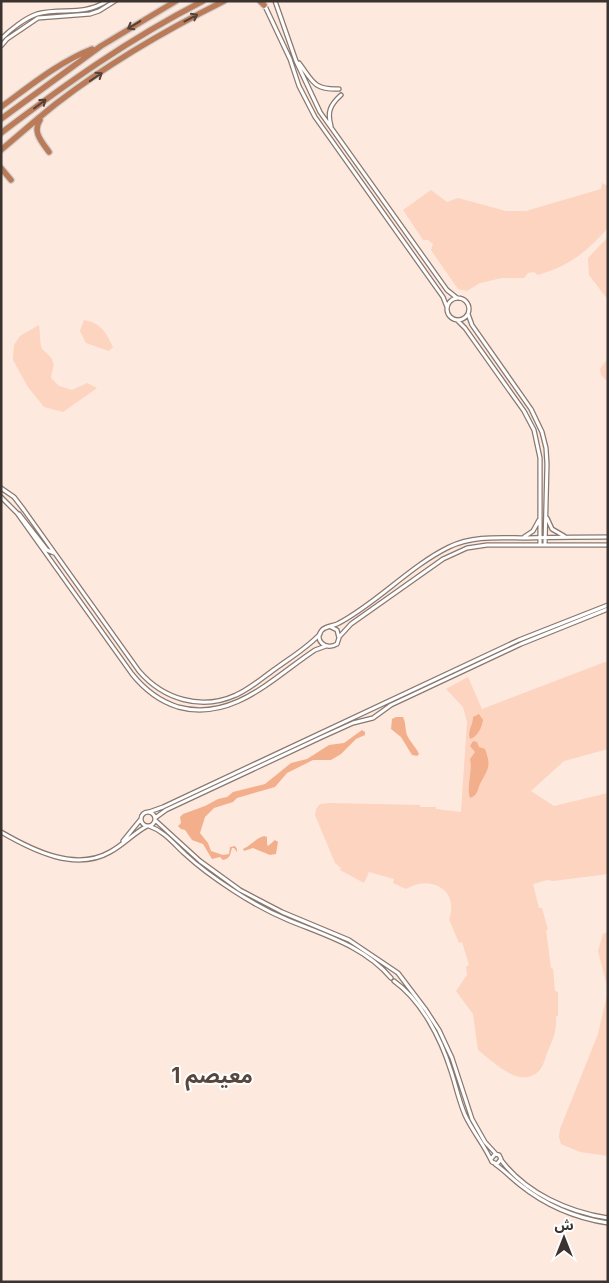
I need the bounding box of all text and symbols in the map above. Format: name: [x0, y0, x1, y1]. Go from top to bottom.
one-way arrow: [183, 13, 198, 22]
one-way arrow: [127, 21, 141, 31]
one-way arrow: [88, 71, 102, 81]
one-way arrow: [33, 99, 47, 109]
district label: معيصم 1: [171, 1063, 253, 1091]
north arrow: [539, 1213, 589, 1263]
text: ش: [554, 1216, 574, 1233]

